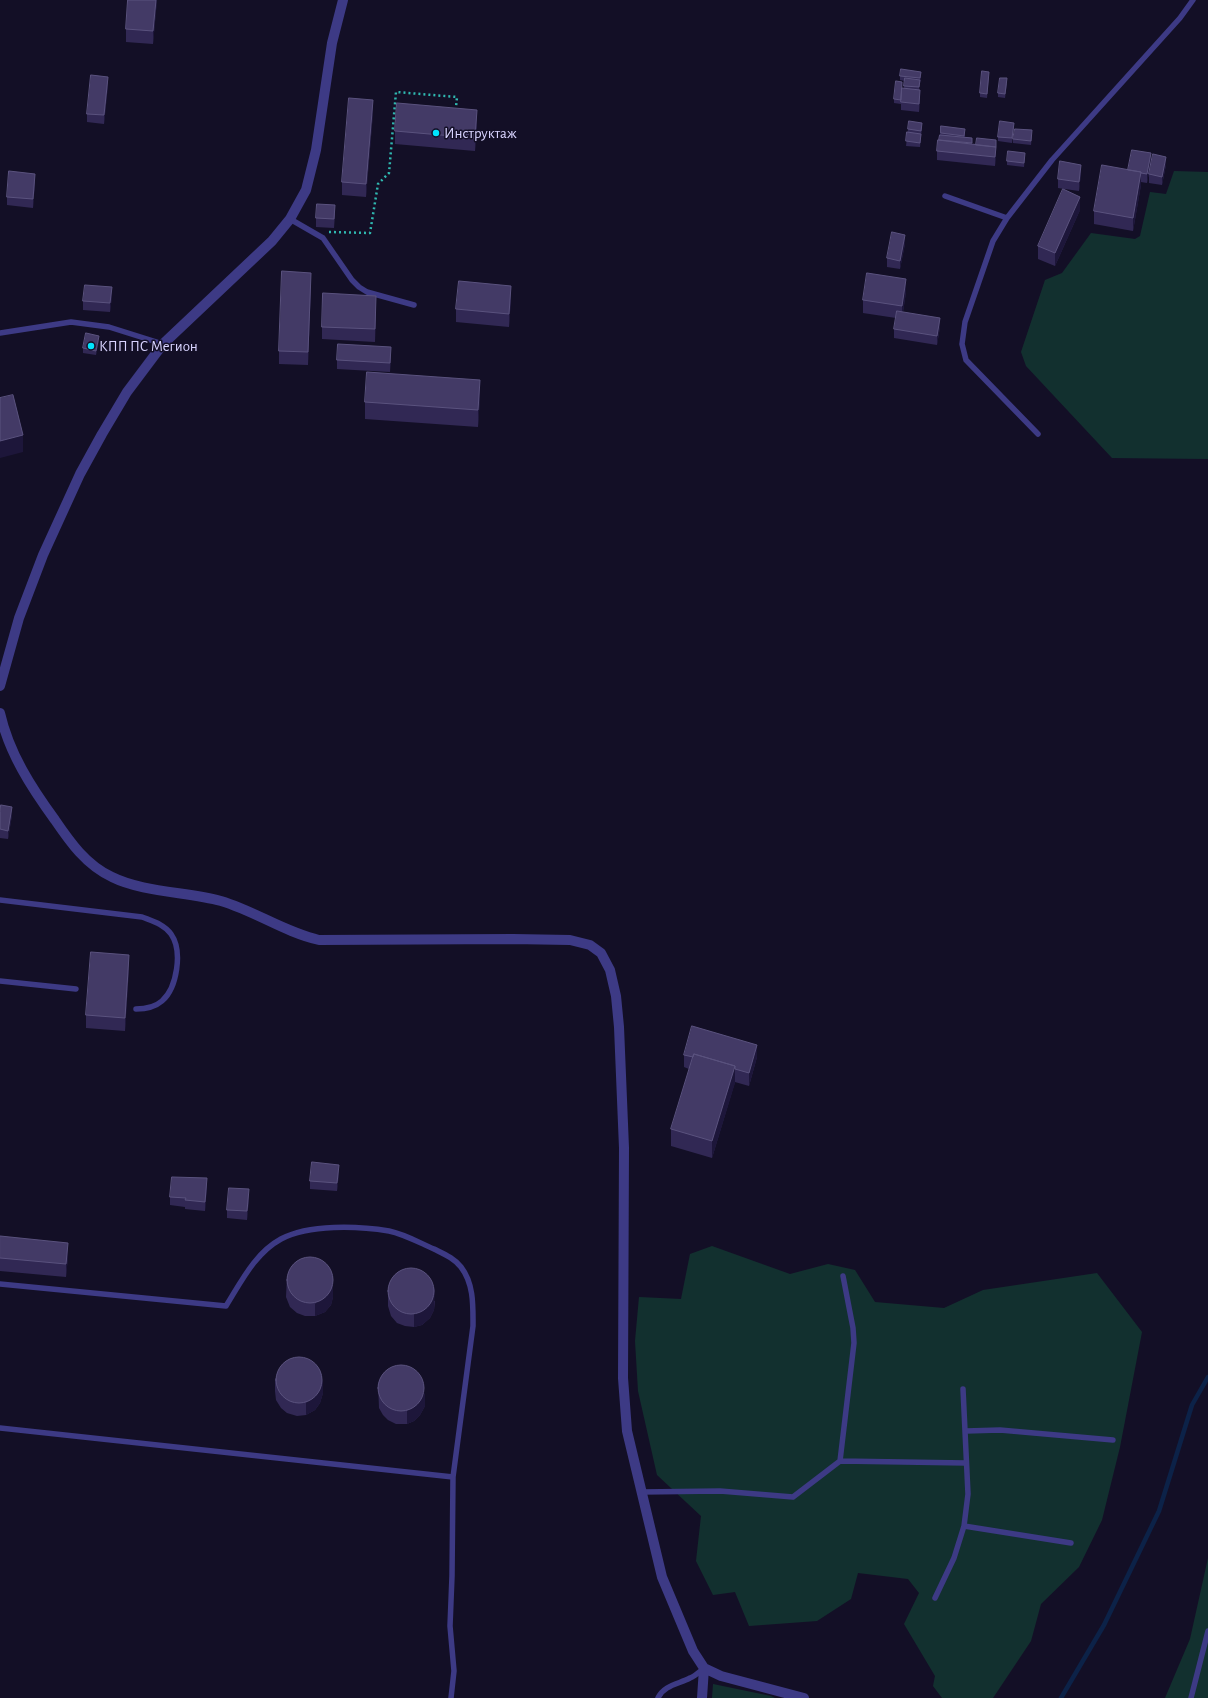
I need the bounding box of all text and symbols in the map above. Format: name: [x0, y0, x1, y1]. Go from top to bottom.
place label: Инструктаж: [444, 124, 517, 142]
marker: Инструктаж: [431, 128, 441, 138]
place label: КПП ПС Мегион: [99, 337, 198, 355]
marker: КПП ПС Мегион: [86, 341, 96, 351]

